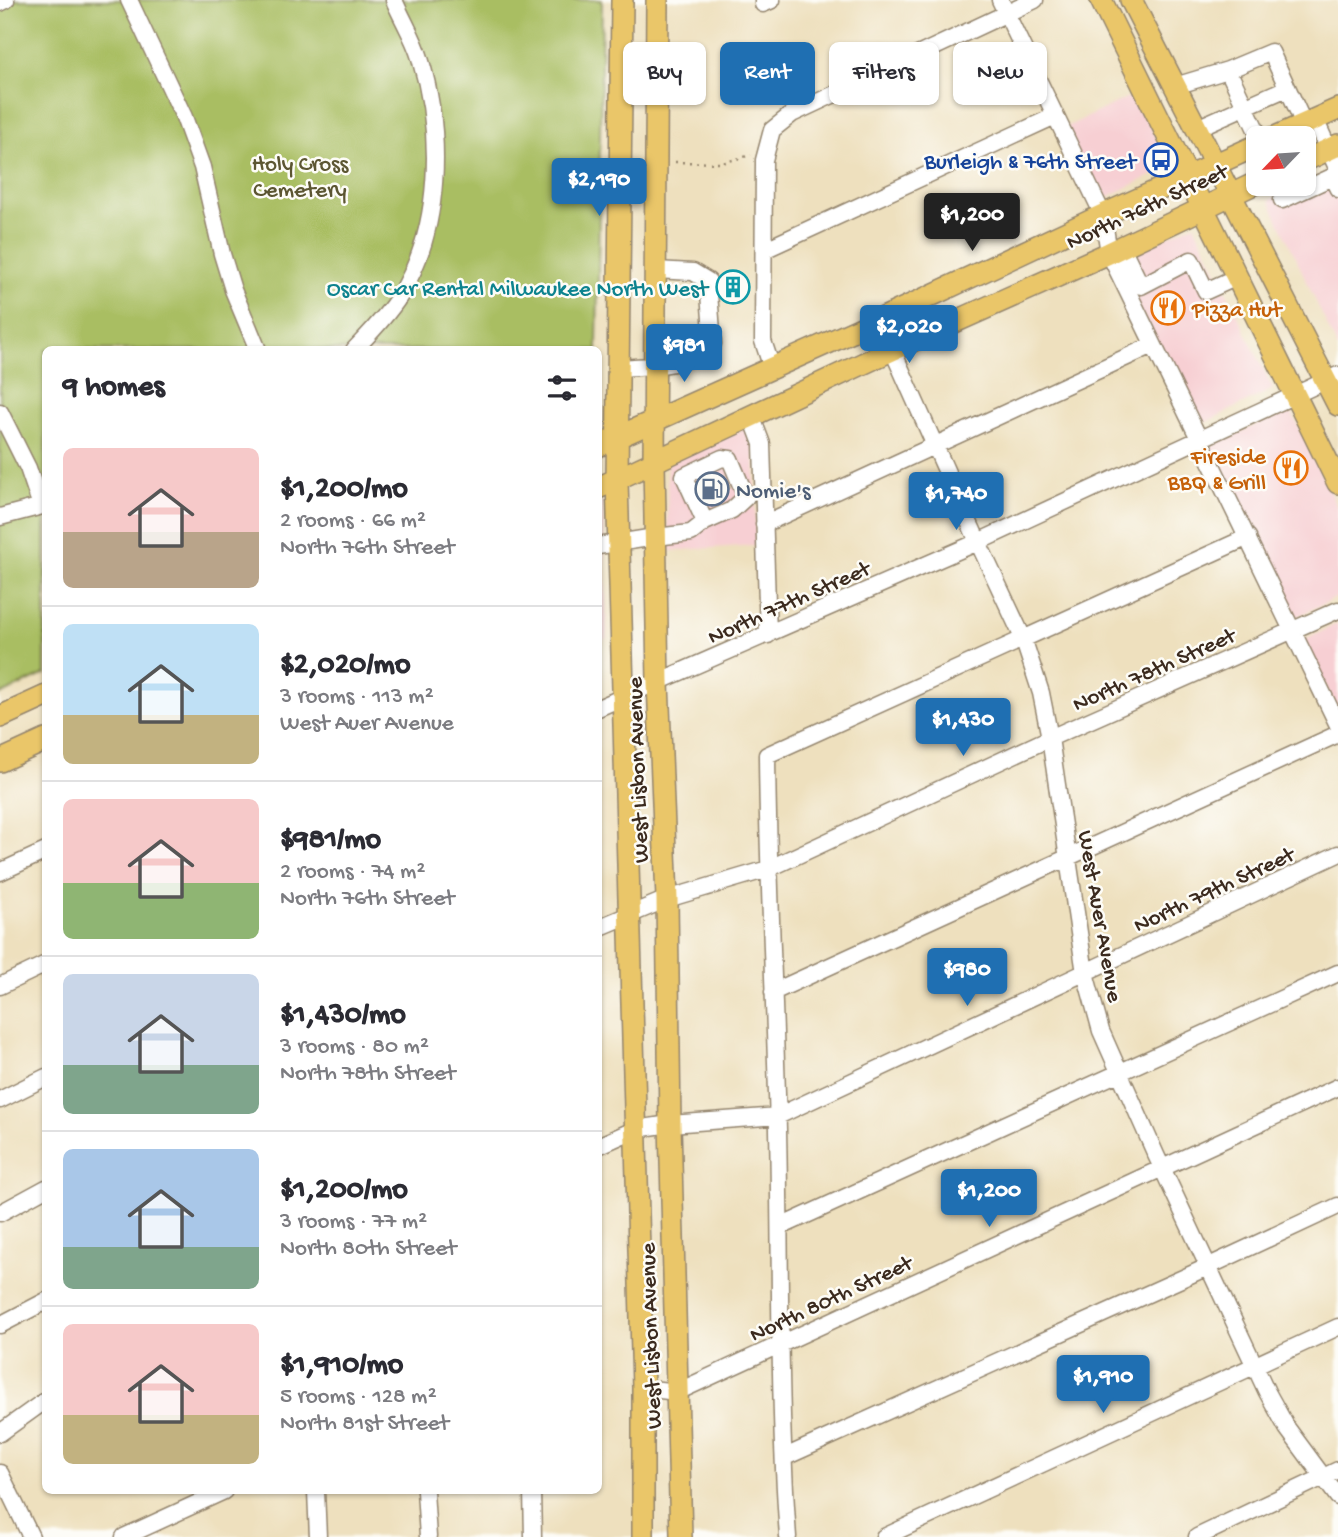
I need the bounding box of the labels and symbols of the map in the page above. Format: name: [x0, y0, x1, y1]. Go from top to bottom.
north arrow: [1246, 126, 1316, 196]
bus stop icon: Burleigh & 76th Street: [1142, 141, 1180, 179]
place label: Burleigh & 76th Street: [923, 150, 1138, 177]
park label: Holy Cross Cemetery: [252, 152, 349, 205]
pin: $2,190: [542, 158, 656, 218]
street label: North 76th Street: [1063, 158, 1234, 257]
pin: $1,200: [915, 194, 1029, 253]
building icon: Oscar Car Rental Milwaukee North West: [714, 268, 752, 306]
place label: Oscar Car Rental Milwaukee North West: [327, 277, 710, 304]
restaurant icon: Pizza Hut: [1149, 289, 1187, 327]
place label: Pizza Hut: [1191, 298, 1283, 325]
pin: $2,020: [852, 306, 966, 365]
pin: $981: [643, 324, 725, 384]
place label: Fireside BBQ & Grill: [1167, 445, 1267, 498]
restaurant icon: Fireside BBQ & Grill: [1272, 449, 1310, 487]
fuel station icon: Nomie's: [693, 470, 731, 508]
pin: $1,740: [899, 472, 1013, 532]
place label: Nomie's: [736, 479, 811, 506]
street label: North 77th Street: [704, 556, 876, 652]
street label: North 78th Street: [1069, 623, 1241, 719]
street label: West Lisbon Avenue: [623, 675, 656, 863]
pin: $1,430: [906, 698, 1020, 758]
street label: West Auer Avenue: [1070, 829, 1127, 1006]
street label: North 79th Street: [1130, 841, 1301, 940]
pin: $980: [926, 948, 1008, 1008]
pin: $1,200: [932, 1170, 1046, 1229]
street label: West Lisbon Avenue: [636, 1241, 669, 1429]
street label: North 80th Street: [746, 1250, 919, 1350]
pin: $1,910: [1046, 1356, 1160, 1415]

